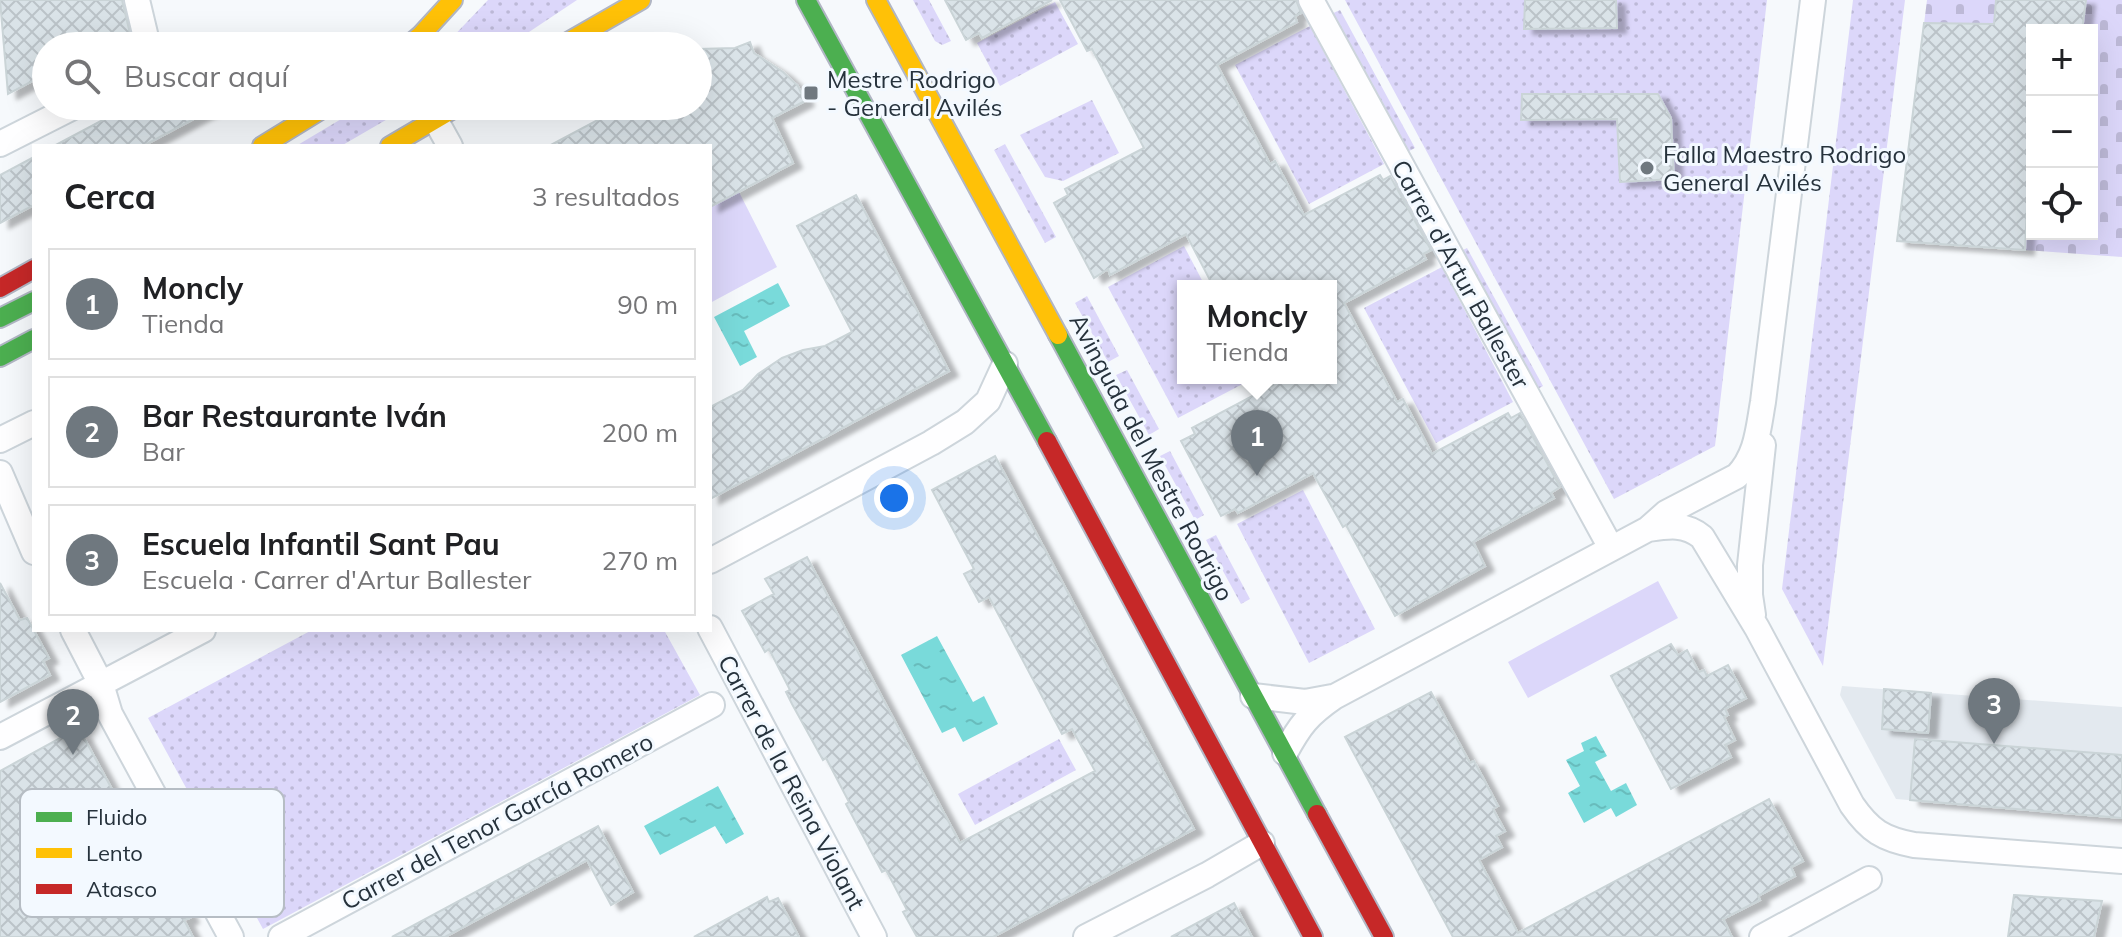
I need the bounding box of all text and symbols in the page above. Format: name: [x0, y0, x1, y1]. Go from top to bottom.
map controls: [2026, 24, 2098, 240]
button: +: [2026, 24, 2098, 96]
search box: [32, 32, 712, 120]
icon: search: [60, 54, 104, 98]
text: Buscar aquí: [124, 57, 289, 95]
place label: Mestre Rodrigo - General Avilés: [827, 64, 1002, 122]
marker: Mestre Rodrigo - General Avilés: [802, 84, 820, 102]
button: −: [2026, 96, 2098, 168]
place label: Falla Maestro Rodrigo General Avilés: [1663, 139, 1906, 197]
street label: Carrer d'Artur Ballester: [1386, 154, 1536, 394]
marker: Falla Maestro Rodrigo General Avilés: [1638, 159, 1656, 177]
button: locate: [2026, 168, 2098, 240]
text: Cerca: [64, 175, 156, 218]
text: 3 resultados: [532, 180, 680, 213]
text: Moncly: [142, 269, 243, 307]
popup: [1177, 280, 1337, 384]
text: 1: [84, 288, 100, 321]
text: 90 m: [617, 288, 678, 321]
text: Moncly: [1206, 297, 1308, 335]
text: Tienda: [142, 307, 224, 340]
street label: Avinguda del Mestre Rodrigo: [1063, 308, 1241, 606]
text: Tienda: [1206, 335, 1289, 368]
text: Bar Restaurante Iván: [142, 397, 447, 435]
pin: 1: [1231, 410, 1283, 476]
text: 2: [84, 416, 100, 449]
text: 200 m: [602, 416, 678, 449]
text: Bar: [142, 435, 185, 468]
your location: [874, 478, 914, 518]
text: Escuela Infantil Sant Pau: [142, 525, 500, 563]
text: 3: [84, 544, 100, 577]
text: 270 m: [602, 544, 678, 577]
text: Escuela · Carrer d'Artur Ballester: [142, 563, 531, 596]
street label: Carrer de la Reina Violant: [712, 649, 872, 915]
pin: 3: [1968, 678, 2020, 744]
pin: 2: [47, 689, 99, 755]
street label: Carrer del Tenor García Romero: [336, 726, 658, 916]
legend: [20, 789, 284, 917]
text: Fluido: [86, 803, 147, 831]
text: Lento: [86, 839, 143, 867]
text: Atasco: [86, 875, 157, 903]

